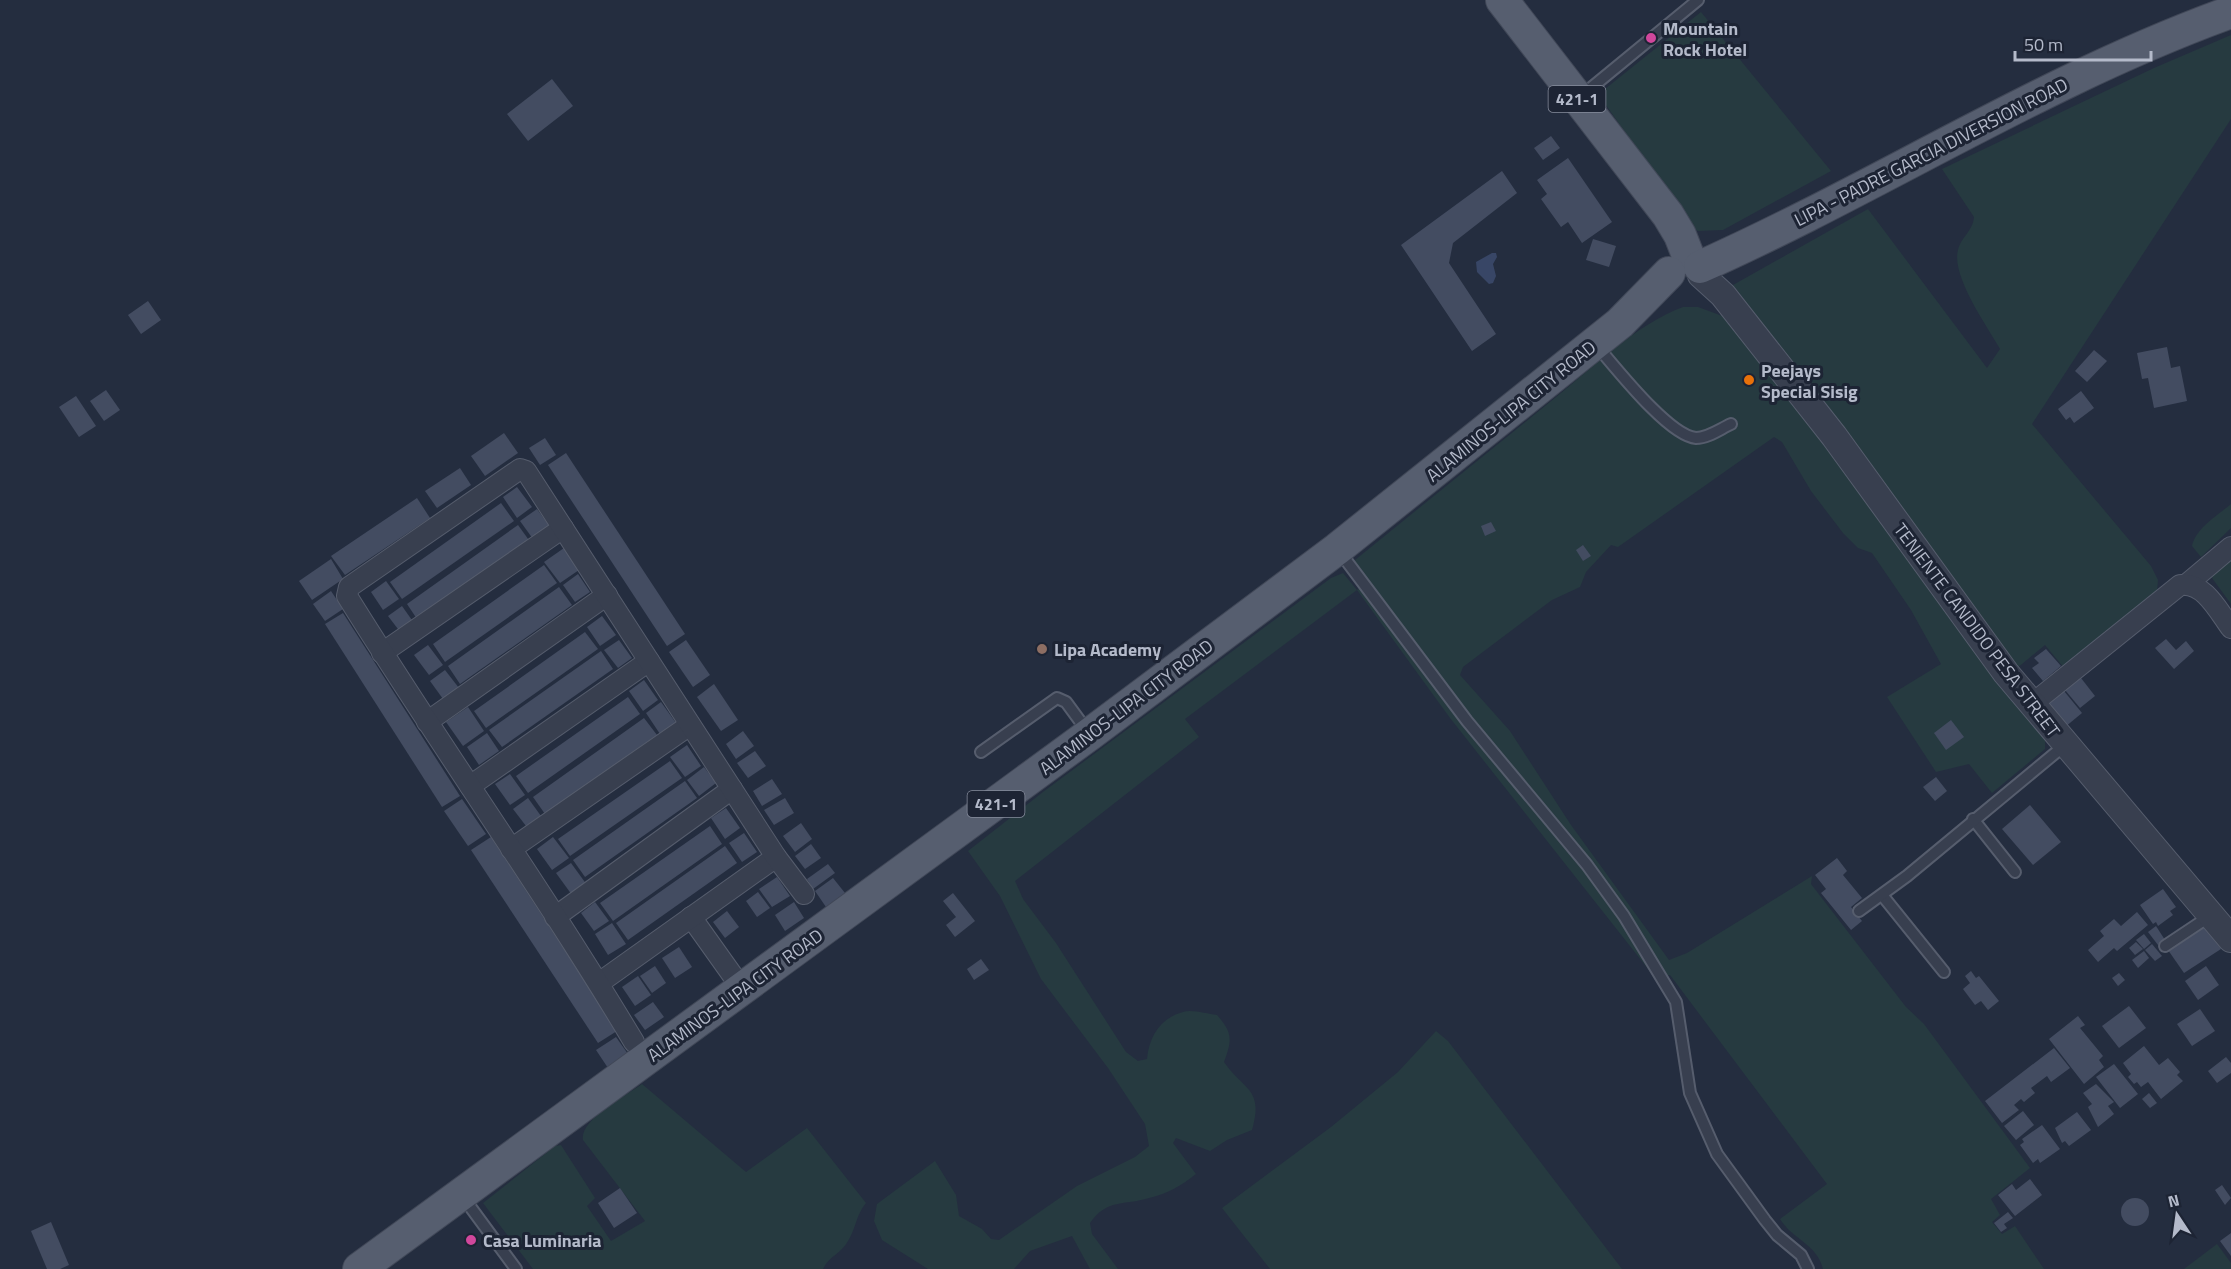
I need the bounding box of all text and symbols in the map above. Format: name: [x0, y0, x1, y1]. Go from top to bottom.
place label: Mountain Rock Hotel: [1663, 15, 1747, 63]
scale bar: [2015, 24, 2152, 62]
marker: Mountain Rock Hotel: [1644, 31, 1658, 45]
text: 50 m: [2024, 31, 2063, 58]
street label: LIPA - PADRE GARCIA DIVERSION ROAD: [1790, 71, 2072, 233]
road number: 421-1: [1548, 86, 1606, 112]
street label: ALAMINOS-LIPA CITY ROAD: [1420, 334, 1602, 488]
place label: Peejays Special Sisig: [1761, 357, 1858, 405]
marker: Peejays Special Sisig: [1742, 373, 1756, 387]
street label: TENIENTE CANDIDO PESA STREET: [1887, 517, 2067, 743]
street label: ALAMINOS-LIPA CITY ROAD: [1033, 633, 1219, 781]
place label: Lipa Academy: [1054, 636, 1161, 663]
marker: Lipa Academy: [1035, 642, 1049, 656]
road number: 421-1: [968, 791, 1024, 817]
street label: ALAMINOS-LIPA CITY ROAD: [641, 922, 829, 1068]
north arrow: [2147, 1185, 2207, 1245]
text: N: [2166, 1187, 2182, 1213]
place label: Casa Luminaria: [483, 1227, 602, 1254]
marker: Casa Luminaria: [464, 1233, 478, 1247]

